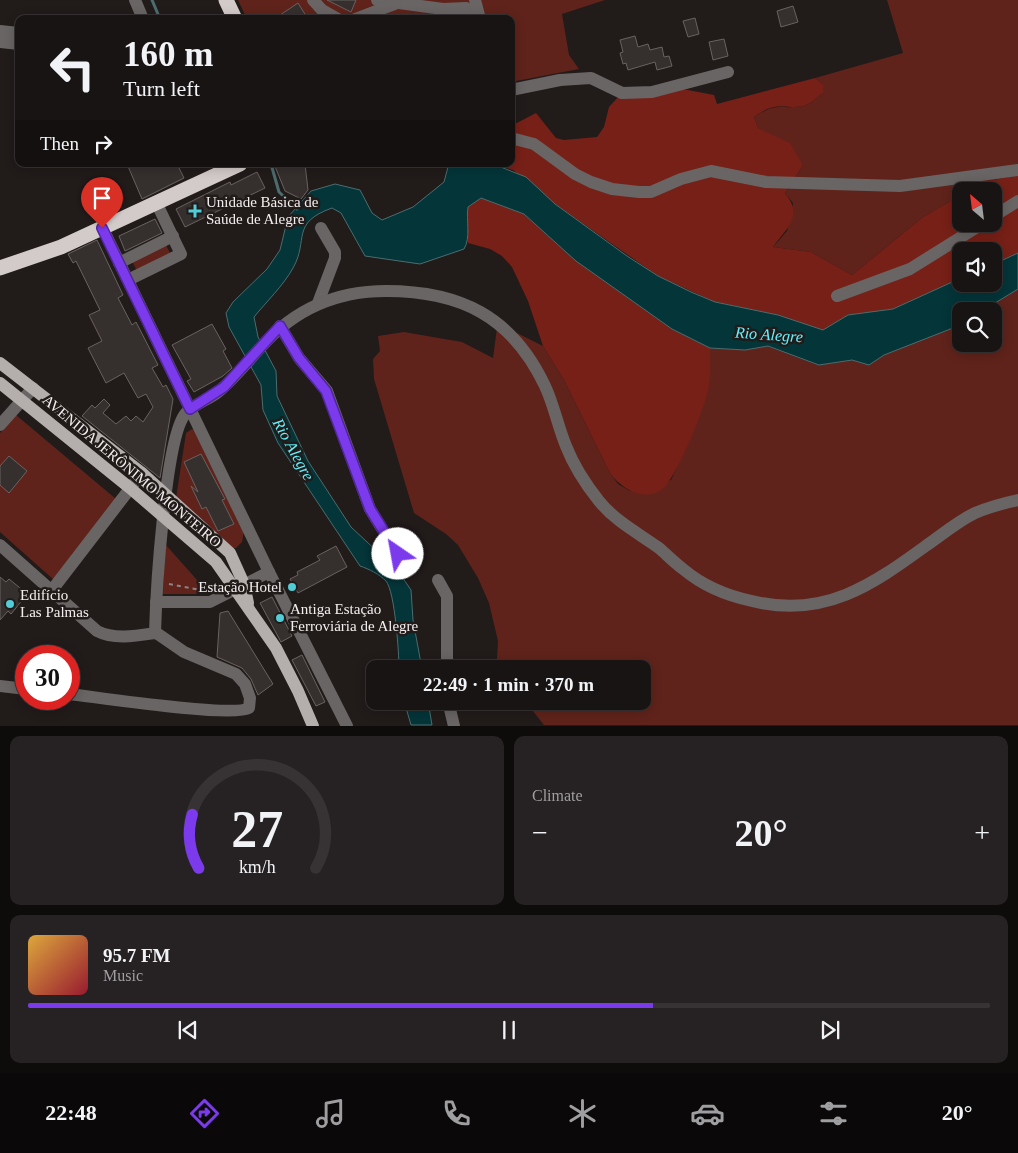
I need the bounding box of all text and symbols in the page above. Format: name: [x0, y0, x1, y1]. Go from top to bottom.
icon: left: [40, 35, 105, 100]
text: 160 m: [123, 35, 213, 74]
text: Turn left: [123, 76, 200, 101]
icon: right: [89, 130, 117, 158]
text: Then: [40, 133, 79, 154]
pin: [81, 177, 123, 228]
north arrow: [952, 182, 1002, 232]
map controls: [952, 182, 1002, 352]
icon: arrive: [88, 184, 116, 212]
place label: Unidade Básica de Saúde de Alegre: [206, 194, 319, 227]
marker: Unidade Básica de Saúde de Alegre: [188, 204, 202, 218]
button: sound: [952, 242, 1002, 292]
button: search: [952, 302, 1002, 352]
water label: Rio Alegre: [733, 324, 803, 346]
street label: AVENIDA JERÔNIMO MONTEIRO: [40, 392, 225, 551]
water label: Rio Alegre: [268, 415, 317, 484]
position arrow: [371, 527, 423, 579]
place label: Estação Hotel: [198, 579, 282, 595]
marker: Estação Hotel: [286, 581, 298, 593]
place label: Edifício Las Palmas: [20, 587, 89, 620]
marker: Edifício Las Palmas: [4, 598, 16, 610]
place label: Antiga Estação Ferroviária de Alegre: [290, 601, 419, 634]
marker: Antiga Estação Ferroviária de Alegre: [274, 612, 286, 624]
speed limit sign: 30: [15, 645, 80, 710]
text: 22:49 · 1 min · 370 m: [423, 674, 594, 695]
text: Climate: [532, 787, 583, 804]
text: 27: [231, 801, 283, 858]
text: 20°: [734, 812, 788, 854]
text: −: [532, 817, 548, 848]
text: +: [974, 817, 990, 848]
text: km/h: [239, 857, 275, 877]
text: 95.7 FM: [103, 945, 171, 966]
text: Music: [103, 967, 143, 984]
icon: previous: [174, 1016, 202, 1044]
icon: pause: [495, 1016, 523, 1044]
icon: next: [816, 1016, 844, 1044]
icon: directions: [187, 1096, 222, 1131]
icon: music: [313, 1096, 348, 1131]
icon: phone: [439, 1096, 474, 1131]
icon: climate: [565, 1096, 600, 1131]
icon: car: [690, 1096, 725, 1131]
icon: filters: [816, 1096, 851, 1131]
text: 22:48: [45, 1100, 97, 1125]
text: 20°: [942, 1100, 973, 1125]

